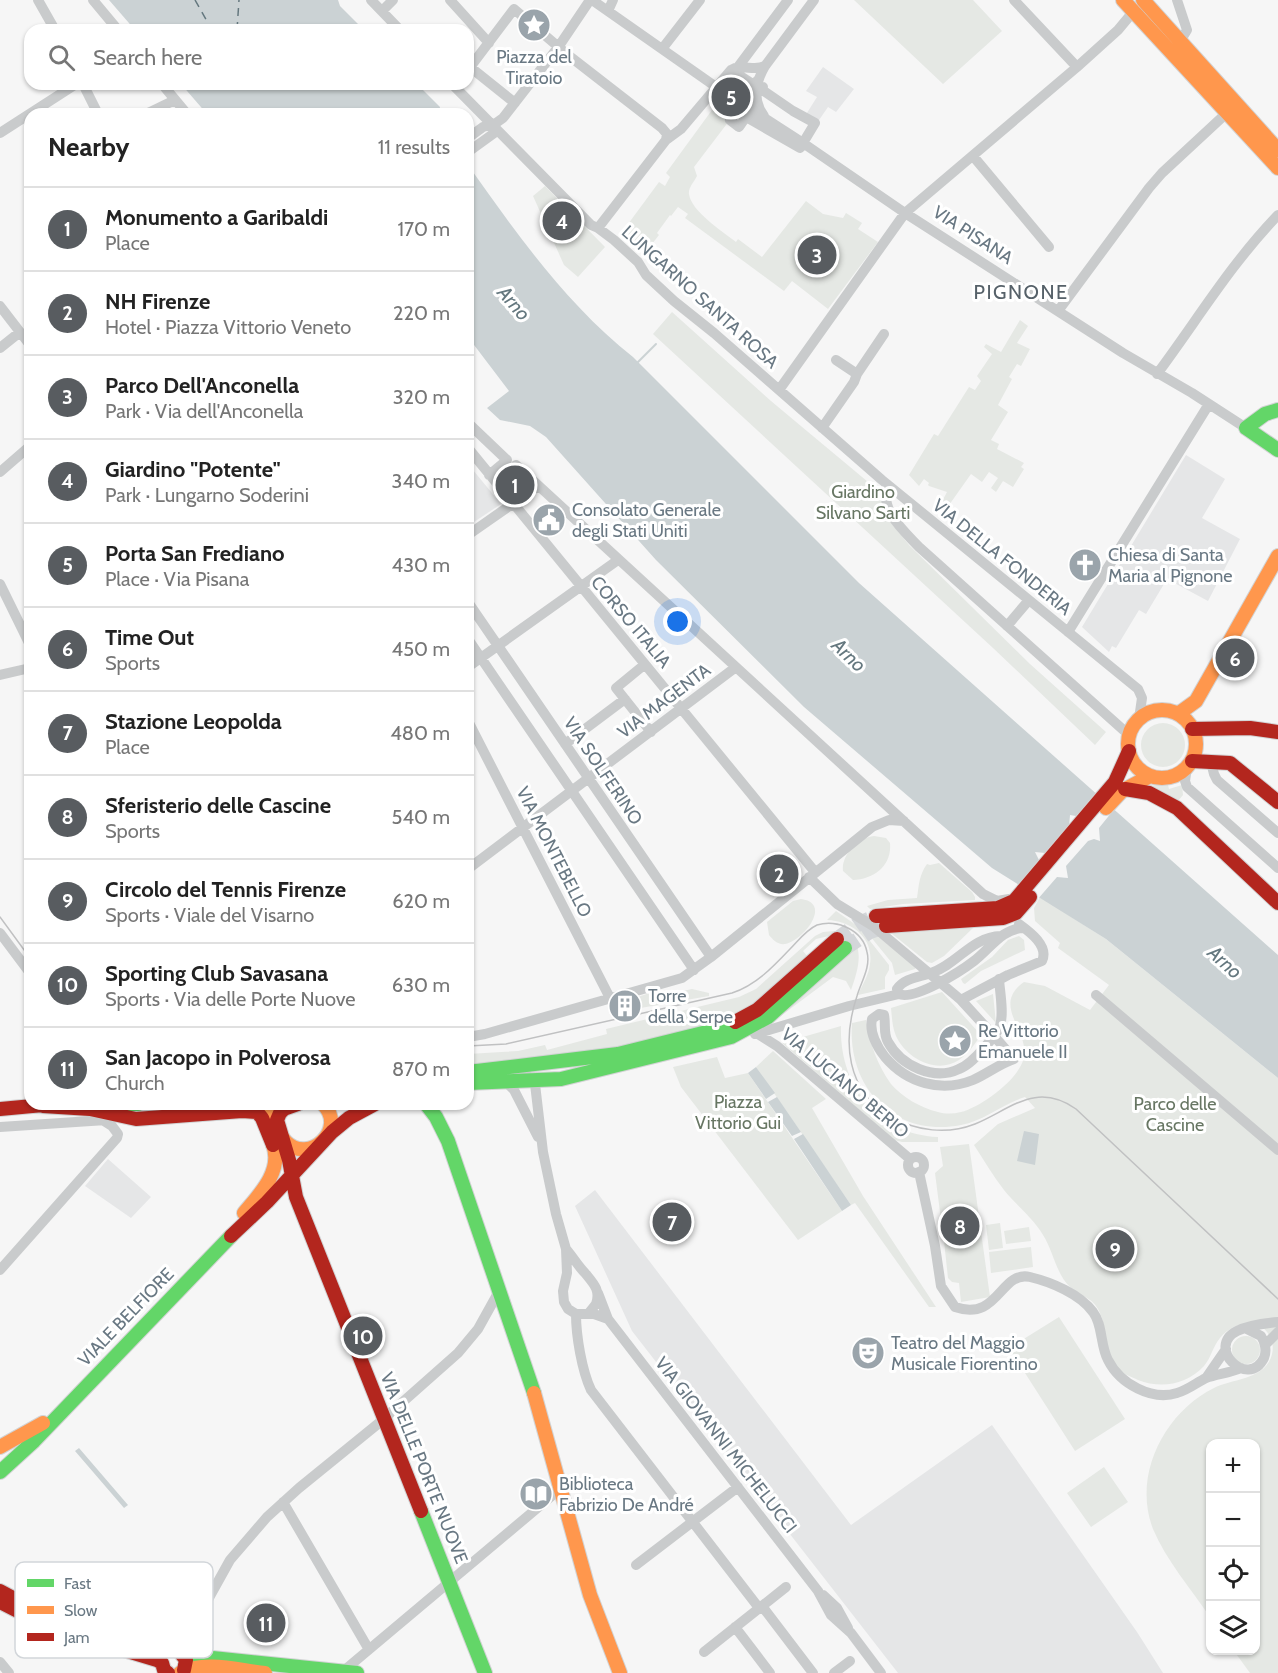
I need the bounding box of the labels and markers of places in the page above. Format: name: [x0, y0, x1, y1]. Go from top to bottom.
place icon: Piazza del Tiratoio: [516, 7, 552, 43]
place label: Piazza del Tiratoio: [496, 46, 573, 89]
pin: 5: [712, 74, 750, 120]
pin: 4: [542, 198, 582, 244]
pin: 3: [798, 232, 836, 278]
pin: 1: [496, 462, 534, 508]
place label: Consolato Generale degli Stati Uniti: [572, 499, 721, 542]
public building icon: Consolato Generale degli Stati Uniti: [531, 502, 567, 538]
place label: Chiesa di Santa Maria al Pignone: [1108, 544, 1233, 587]
church icon: Chiesa di Santa Maria al Pignone: [1067, 547, 1103, 583]
pin: 6: [1216, 636, 1254, 680]
pin: 2: [760, 852, 798, 896]
place label: Torre della Serpe: [648, 985, 733, 1028]
building icon: Torre della Serpe: [607, 988, 643, 1024]
place label: Re Vittorio Emanuele II: [978, 1020, 1068, 1063]
place icon: Re Vittorio Emanuele II: [937, 1023, 973, 1059]
pin: 7: [652, 1200, 692, 1244]
pin: 8: [940, 1204, 980, 1248]
pin: 9: [1096, 1226, 1134, 1272]
pin: 10: [344, 1314, 382, 1358]
place label: Teatro del Maggio Musicale Fiorentino: [891, 1332, 1038, 1375]
theatre icon: Teatro del Maggio Musicale Fiorentino: [850, 1335, 886, 1371]
place label: Biblioteca Fabrizio De André: [559, 1473, 694, 1516]
library icon: Biblioteca Fabrizio De André: [518, 1476, 554, 1512]
pin: 11: [246, 1600, 286, 1646]

